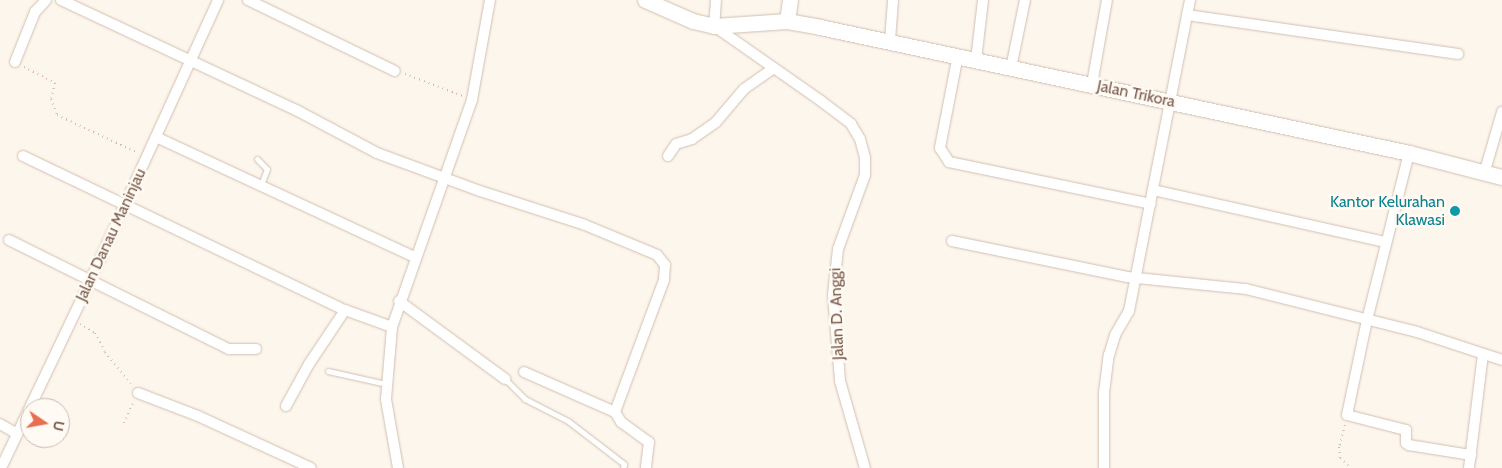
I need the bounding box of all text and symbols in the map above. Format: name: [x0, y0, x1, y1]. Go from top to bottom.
street label: Jalan Trikora: [1095, 76, 1177, 112]
street label: Jalan Danau Maninjau: [72, 165, 150, 305]
place label: Kantor Kelurahan Klawasi: [1330, 192, 1445, 230]
marker: Kantor Kelurahan Klawasi: [1449, 205, 1461, 217]
street label: Jalan D. Anggi: [826, 268, 848, 360]
north arrow: [20, 398, 70, 448]
text: U: [49, 419, 69, 433]

